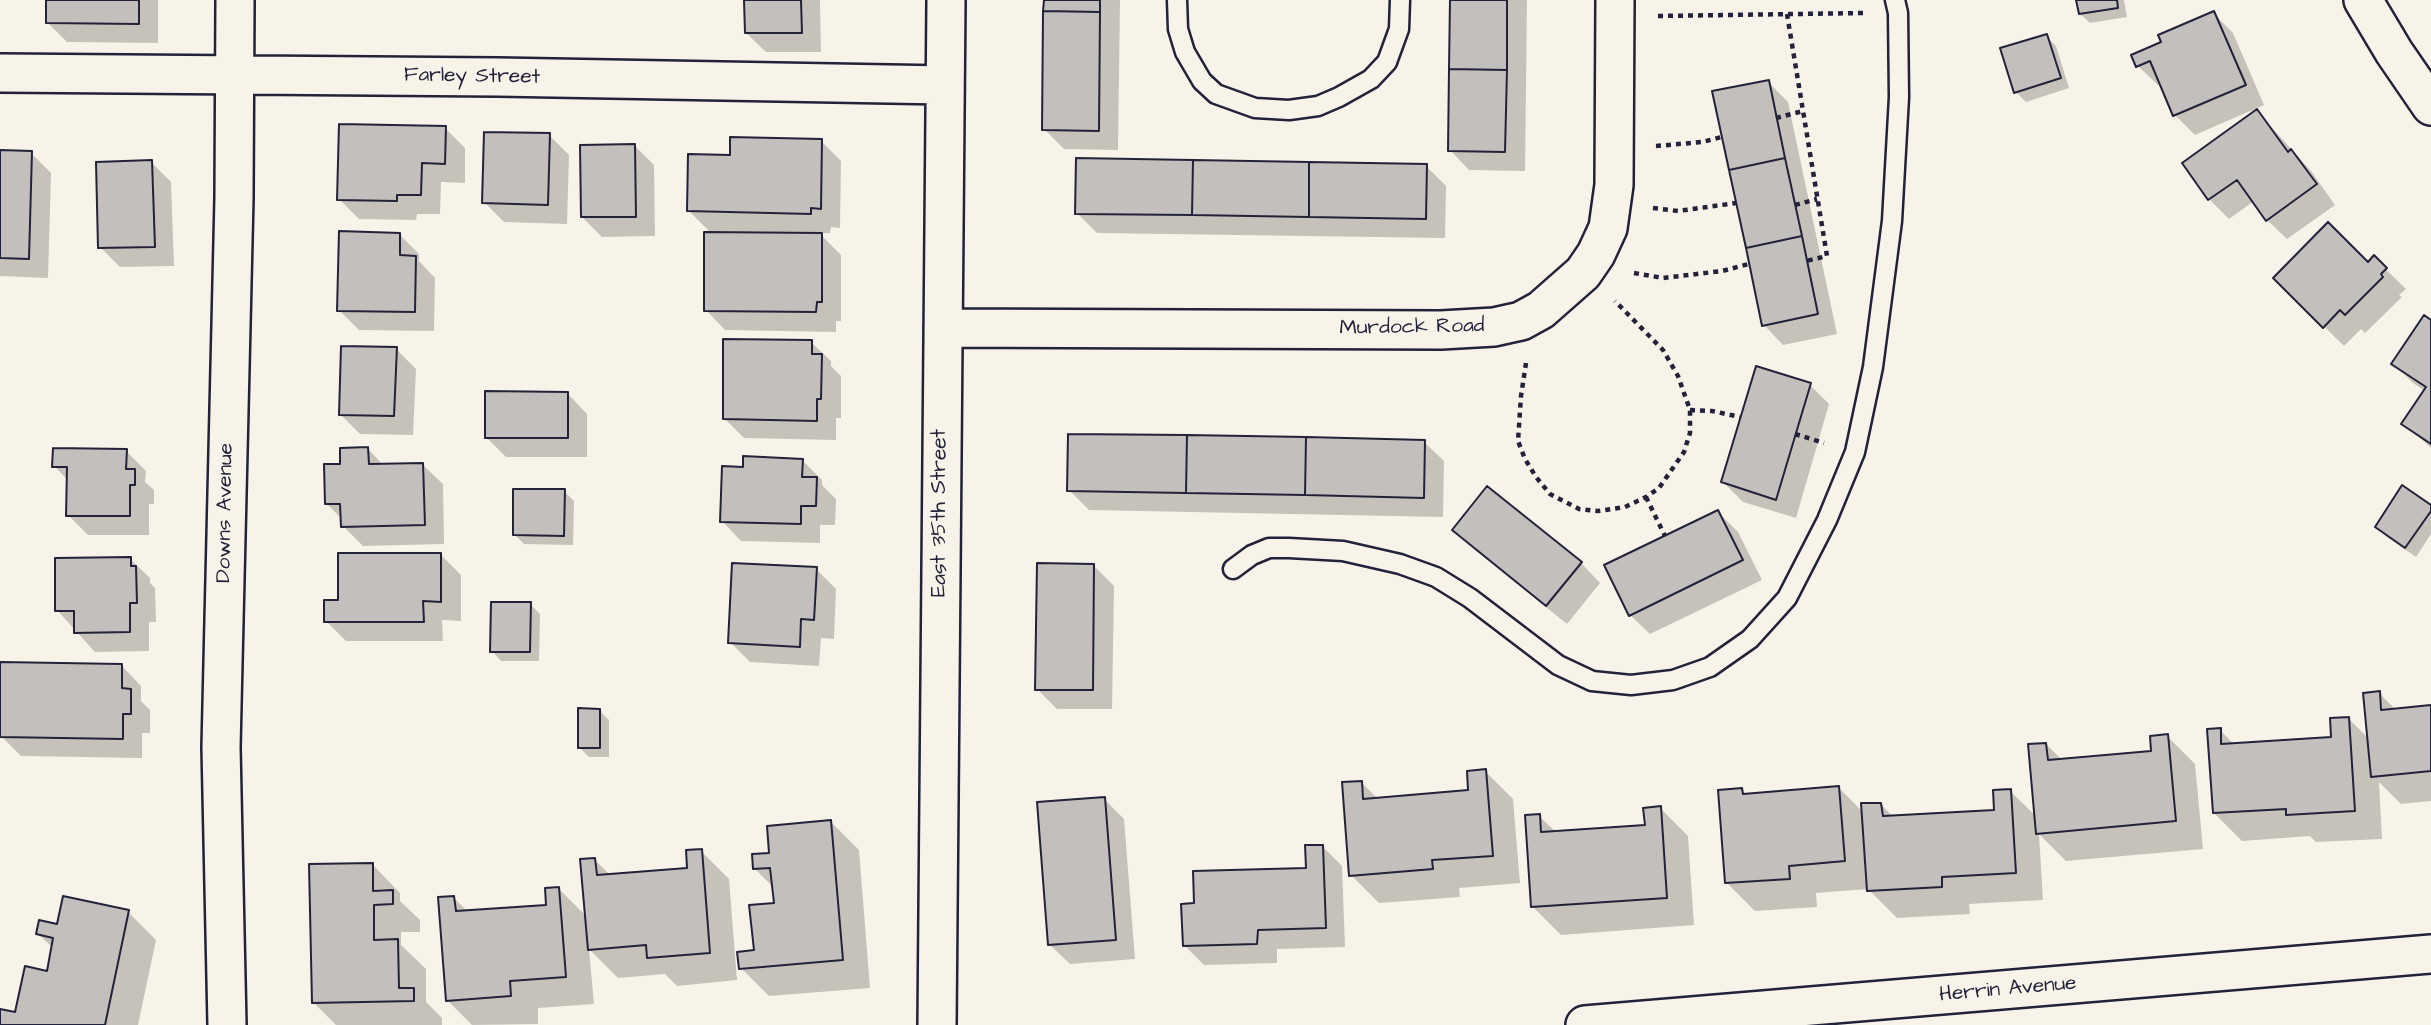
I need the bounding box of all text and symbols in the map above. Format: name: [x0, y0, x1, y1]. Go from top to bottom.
street label: Farley Street: [404, 63, 540, 91]
street label: Murdock Road: [1339, 314, 1485, 342]
street label: East 35th Street: [928, 429, 954, 597]
street label: Downs Avenue: [212, 443, 240, 583]
street label: Herrin Avenue: [1938, 971, 2078, 1009]

